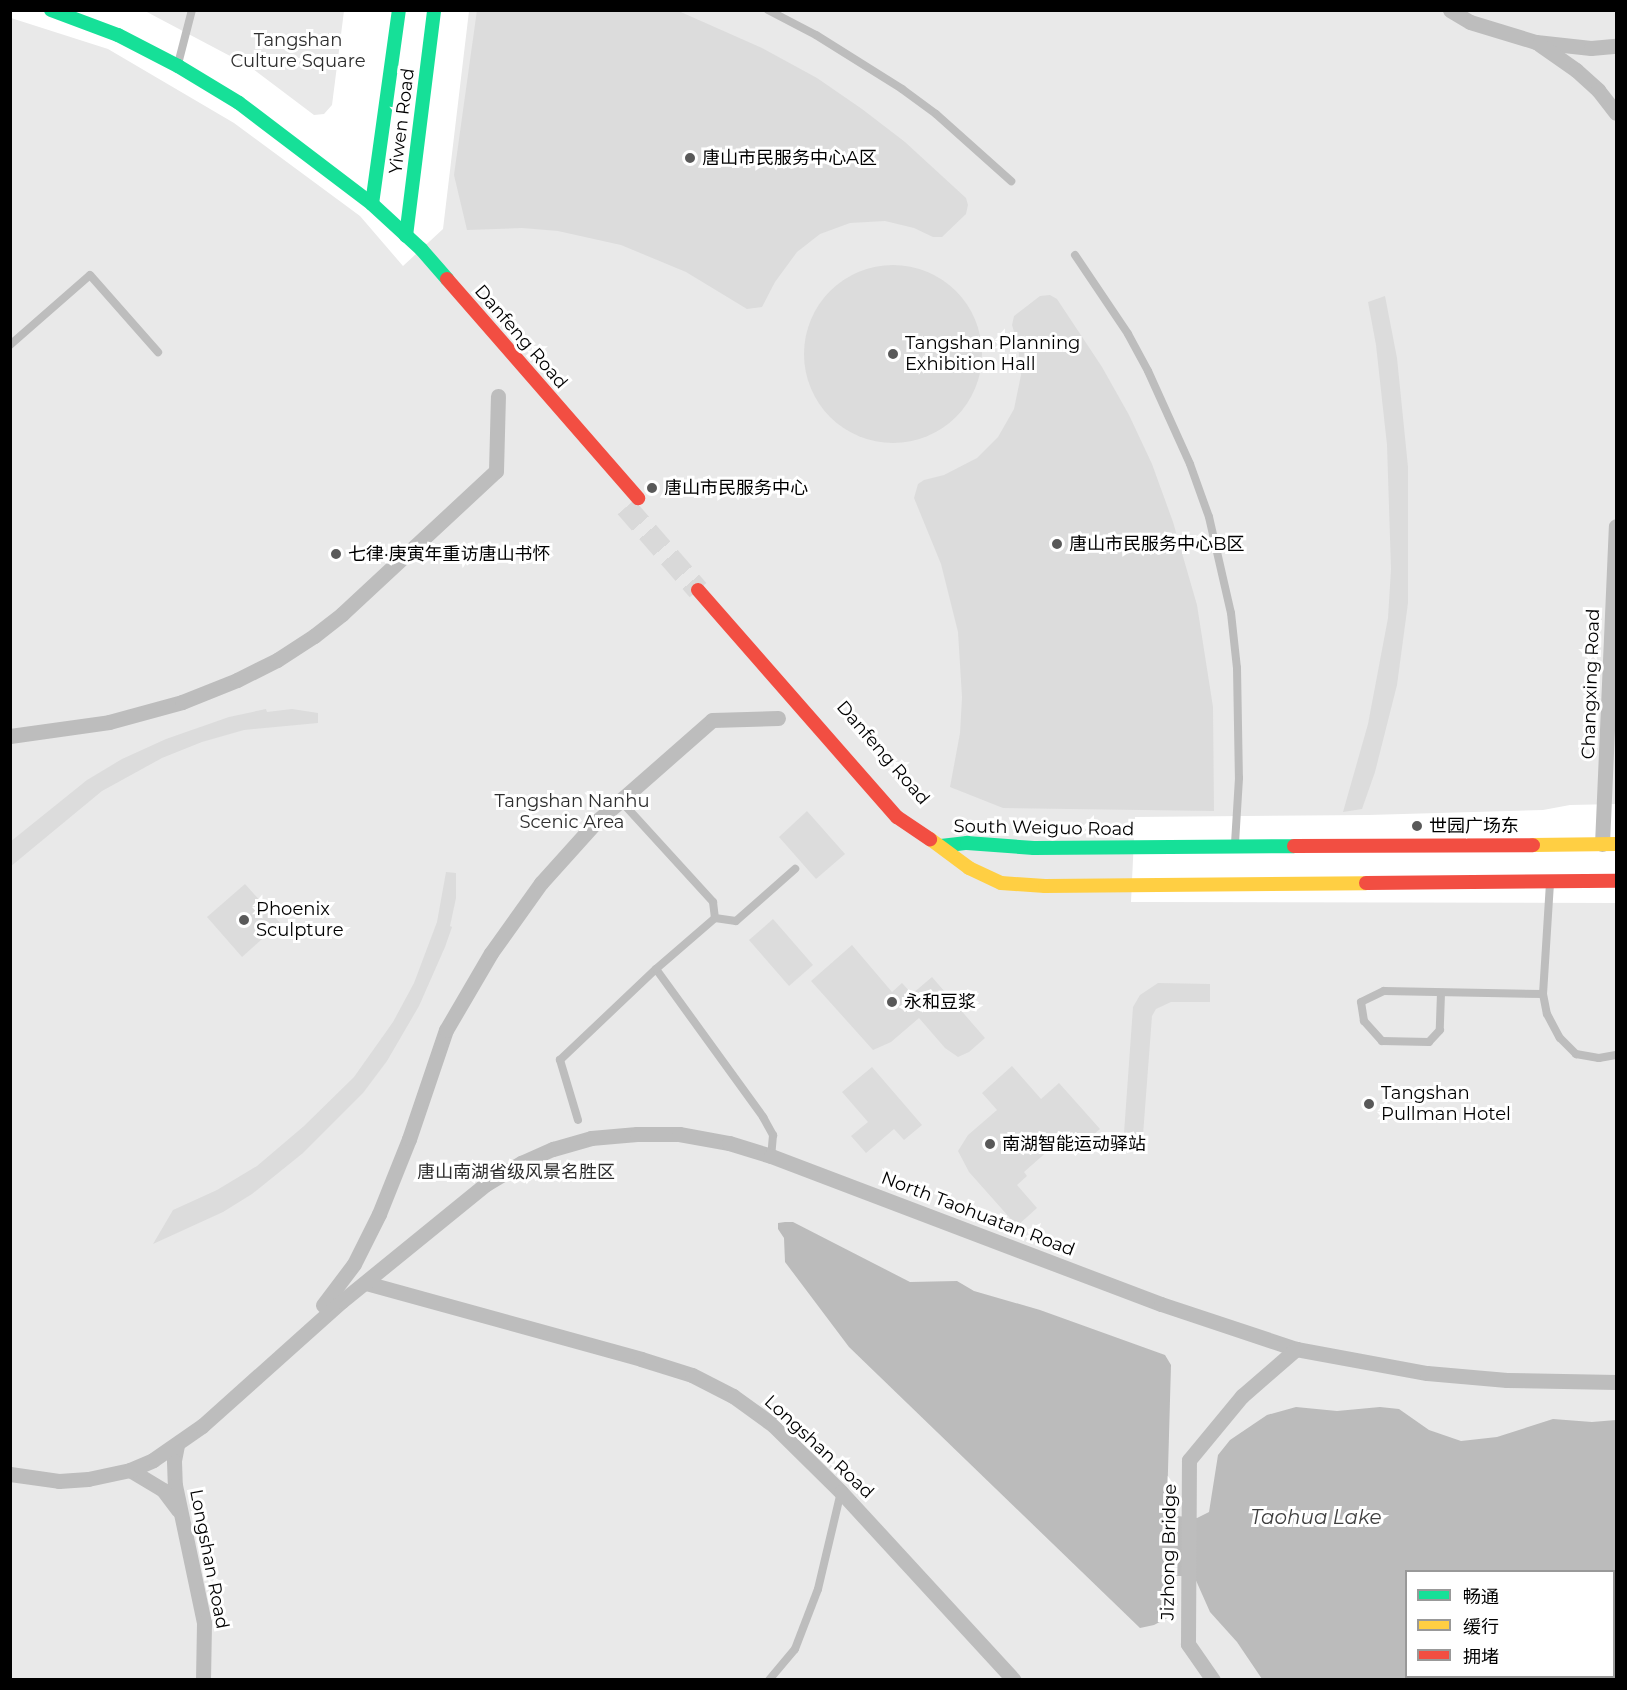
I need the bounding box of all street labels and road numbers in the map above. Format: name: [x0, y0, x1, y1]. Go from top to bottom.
street label: Yiwen Road: [385, 67, 419, 175]
street label: Danfeng Road: [470, 281, 572, 393]
street label: Changxing Road: [1578, 608, 1604, 760]
street label: Danfeng Road: [832, 697, 934, 809]
street label: South Weiguo Road: [953, 816, 1135, 840]
street label: North Taohuatan Road: [878, 1167, 1078, 1261]
street label: Longshan Road: [760, 1391, 878, 1503]
street label: Jizhong Bridge: [1157, 1484, 1181, 1620]
street label: Longshan Road: [185, 1487, 233, 1631]

